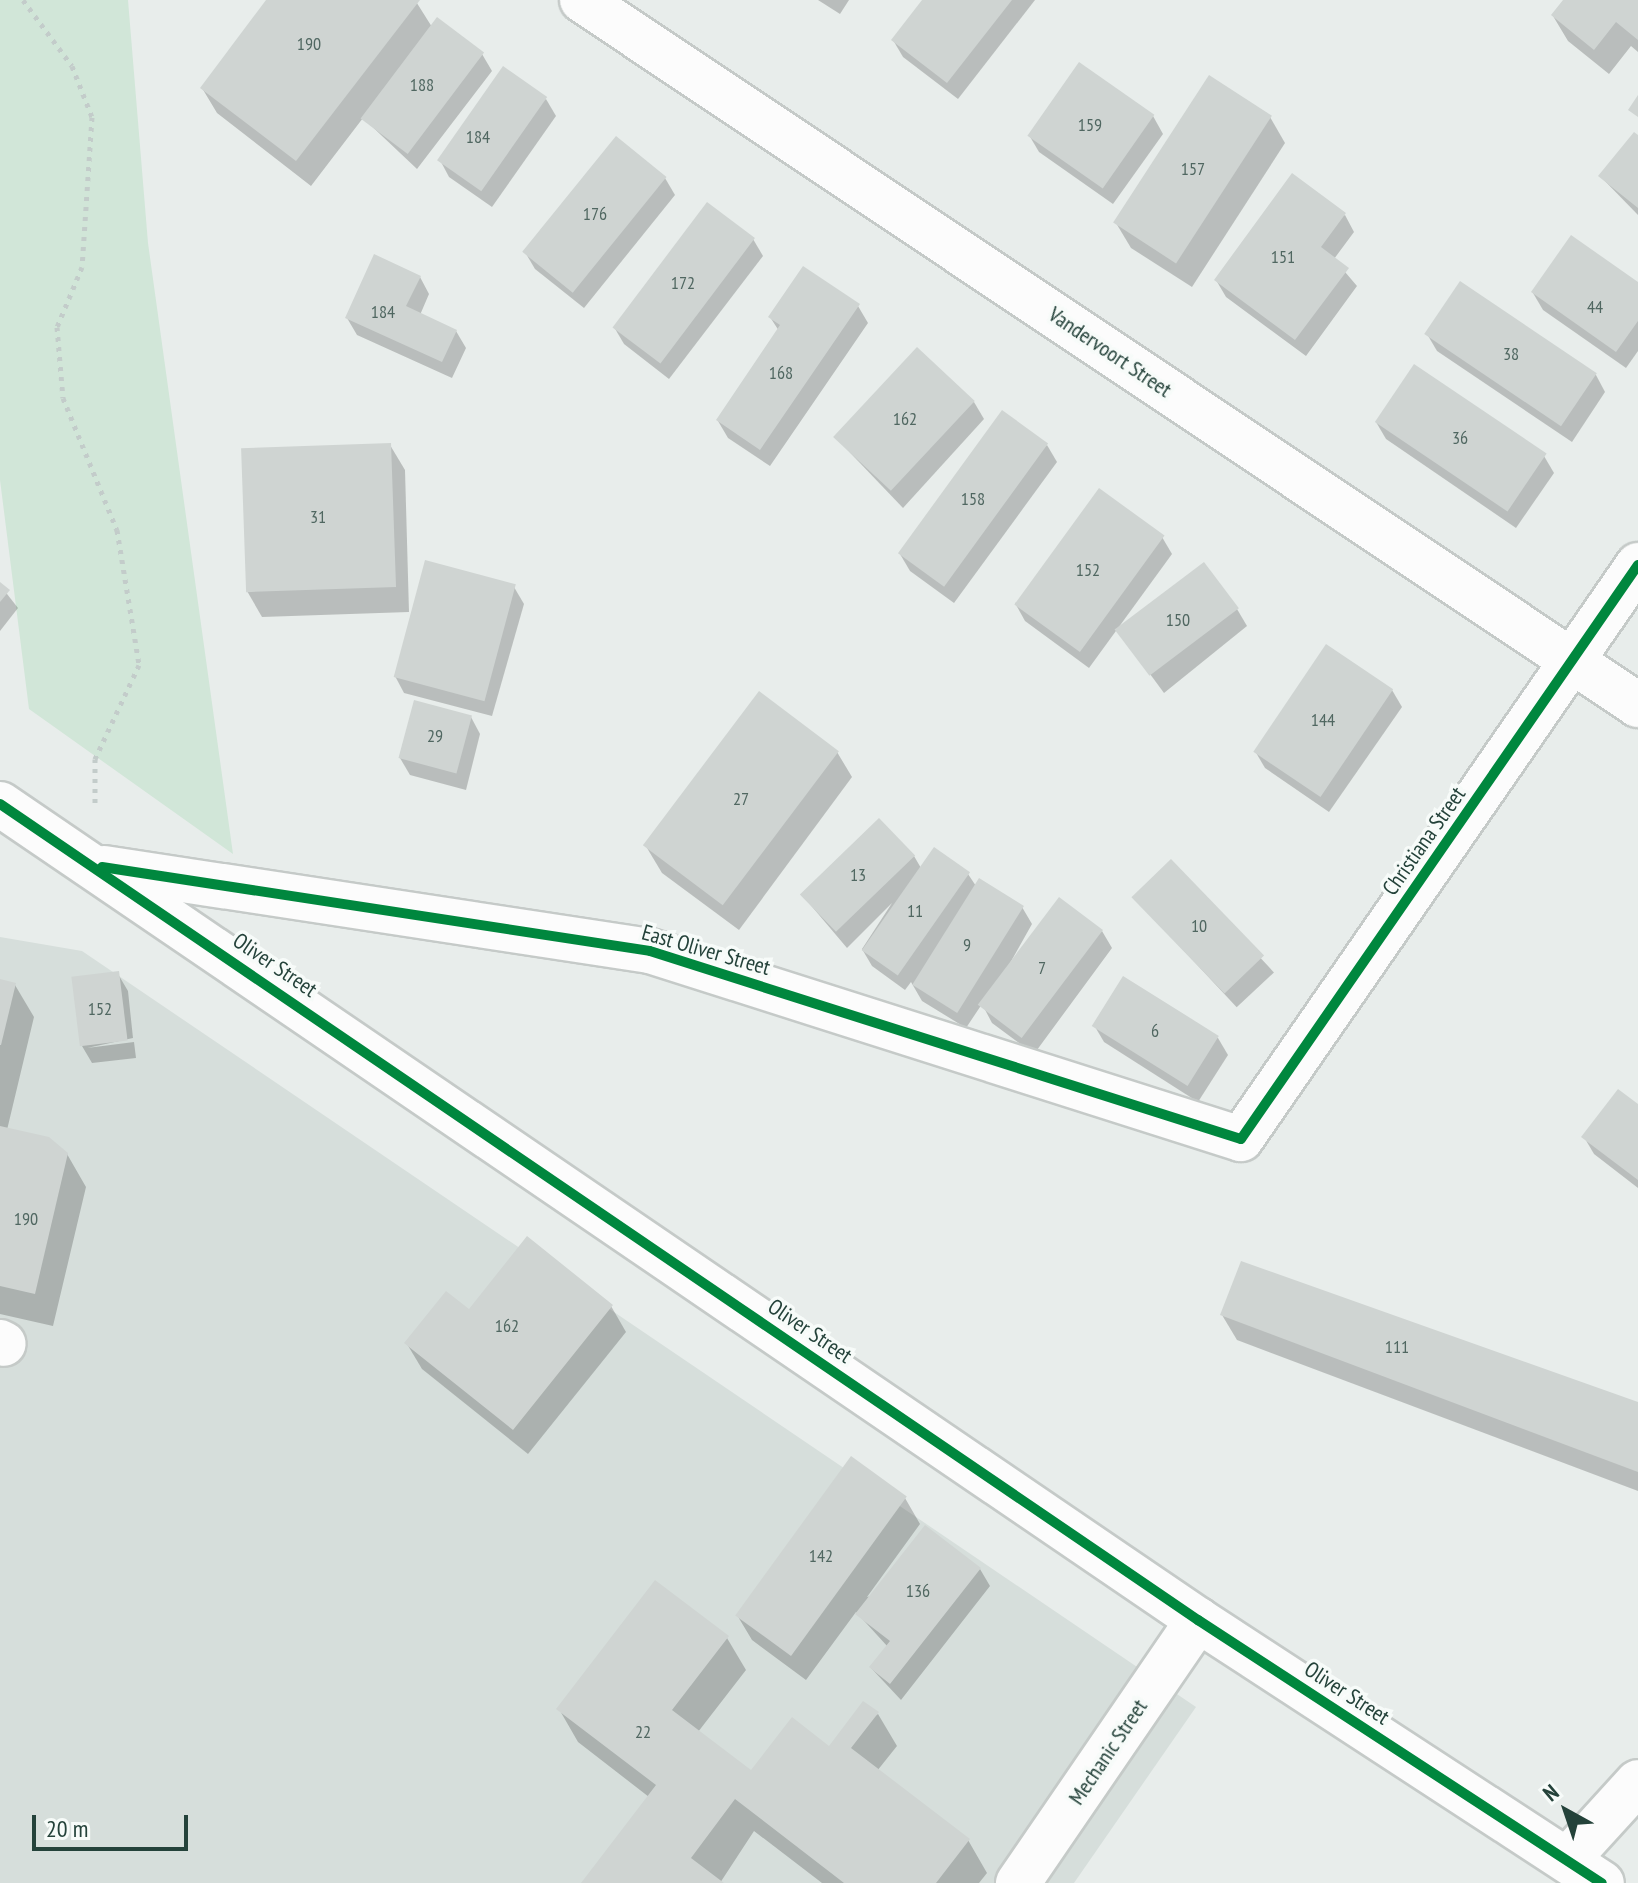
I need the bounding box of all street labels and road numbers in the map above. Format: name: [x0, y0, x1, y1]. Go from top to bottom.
street label: Vandervoort Street: [1043, 301, 1177, 403]
street label: Christiana Street: [1377, 782, 1471, 900]
street label: East Oliver Street: [639, 919, 773, 981]
street label: Oliver Street: [228, 927, 322, 1003]
street label: Oliver Street: [763, 1293, 857, 1369]
street label: Oliver Street: [1300, 1656, 1394, 1730]
street label: Mechanic Street: [1063, 1694, 1153, 1810]

